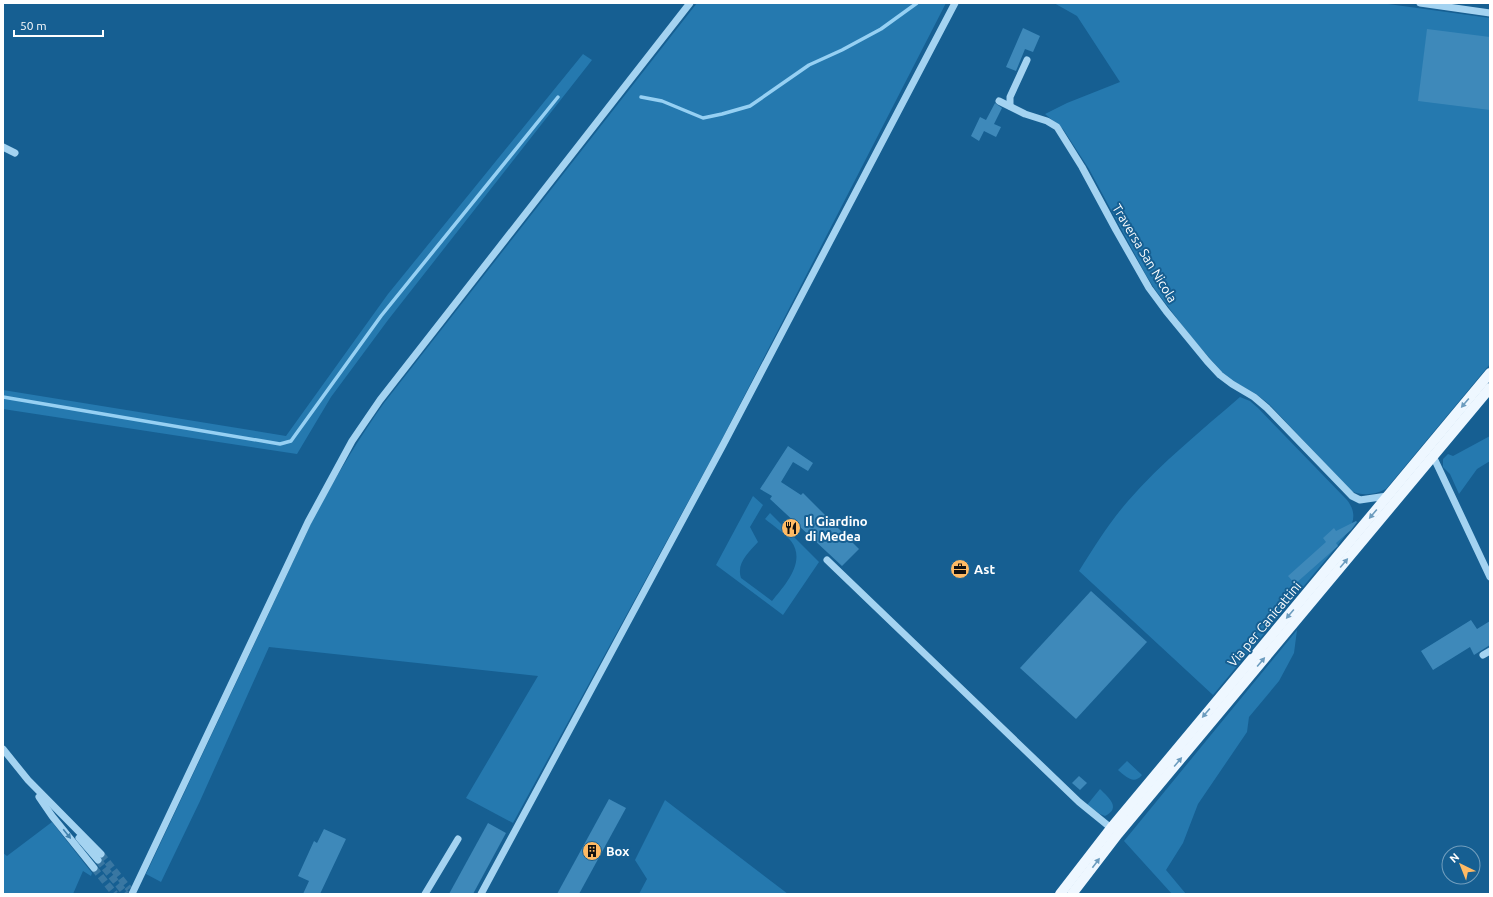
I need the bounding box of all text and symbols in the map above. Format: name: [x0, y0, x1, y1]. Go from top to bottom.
scale bar: [14, 12, 103, 38]
text: 50 m: [20, 19, 47, 32]
street label: Traversa San Nicola: [1110, 201, 1180, 305]
one-way arrow: [1461, 398, 1470, 409]
one-way arrow: [1368, 508, 1377, 519]
place label: Il Giardino di Medea: [805, 514, 868, 543]
restaurant icon: Il Giardino di Medea: [780, 517, 802, 539]
one-way arrow: [1340, 557, 1349, 568]
office icon: Ast: [949, 558, 971, 580]
place label: Ast: [974, 562, 995, 576]
street label: Via per Canicattini: [1225, 579, 1303, 669]
one-way arrow: [1285, 608, 1294, 619]
one-way arrow: [1257, 657, 1266, 668]
one-way arrow: [1202, 708, 1211, 719]
one-way arrow: [1173, 757, 1182, 768]
one-way arrow: [63, 829, 71, 840]
building icon: Box: [581, 840, 603, 862]
place label: Box: [606, 844, 629, 858]
north arrow: [1441, 845, 1481, 885]
text: N: [1447, 850, 1461, 865]
one-way arrow: [1092, 858, 1100, 868]

